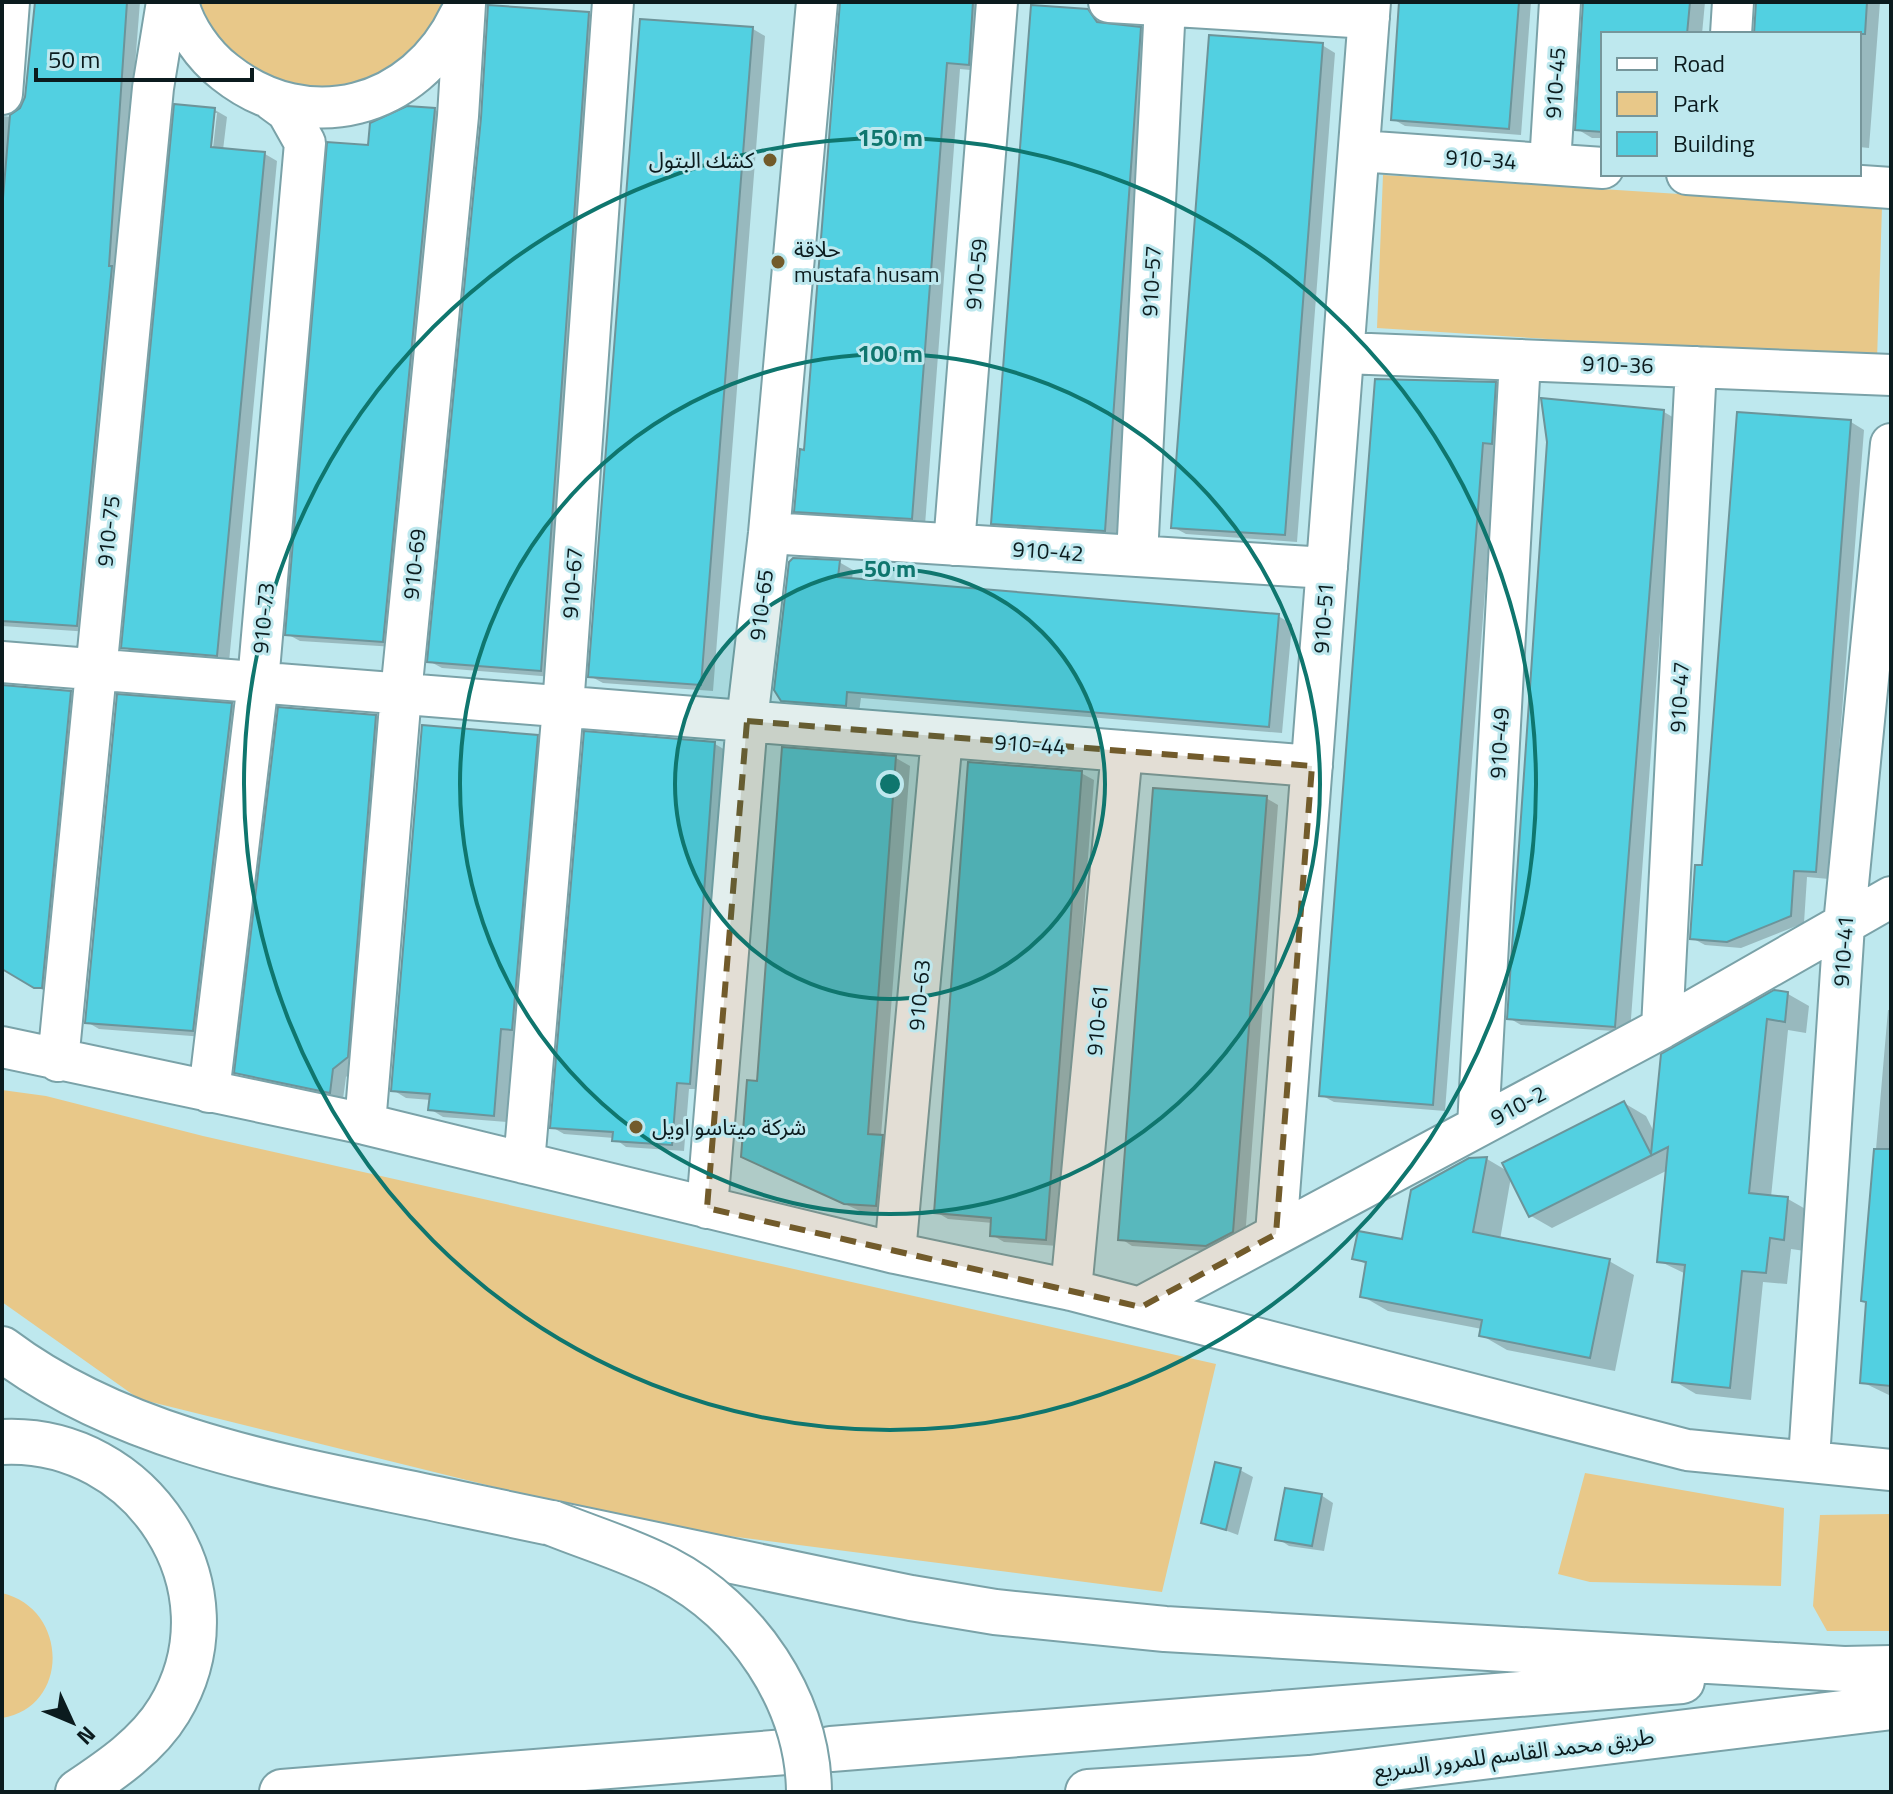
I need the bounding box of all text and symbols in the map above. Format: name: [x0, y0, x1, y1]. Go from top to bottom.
scale bar: [36, 32, 252, 82]
legend: [1601, 32, 1861, 176]
text: 50 m: [48, 41, 100, 77]
text: Road: [1673, 45, 1725, 81]
street label: 910-45: [1536, 46, 1574, 120]
text: Park: [1673, 85, 1719, 121]
text: 150 m: [857, 119, 923, 155]
text: Building: [1673, 125, 1755, 161]
street label: 910-34: [1444, 140, 1518, 178]
place label: كشك البتول: [649, 143, 755, 177]
marker: كشك البتول: [761, 151, 779, 169]
place label: حلاقة mustafa husam: [794, 232, 939, 291]
street label: 910-59: [956, 237, 996, 311]
street label: 910-57: [1132, 245, 1170, 317]
marker: حلاقة mustafa husam: [769, 253, 787, 271]
text: 100 m: [857, 335, 923, 371]
street label: 910-36: [1582, 346, 1654, 382]
street label: 910-75: [87, 494, 129, 568]
street label: 910-69: [393, 527, 435, 601]
street label: 910-42: [1011, 532, 1085, 570]
street label: 910-67: [553, 546, 591, 620]
text: 50 m: [864, 550, 916, 586]
street label: 910-65: [740, 568, 782, 642]
street label: 910-73: [243, 581, 283, 655]
street label: 910-51: [1304, 581, 1342, 655]
street label: 910-47: [1660, 661, 1698, 733]
street label: 910-49: [1480, 707, 1518, 779]
street label: 910-44: [993, 725, 1067, 763]
centre of rings: [876, 770, 904, 798]
street label: 910-41: [1824, 914, 1862, 988]
street label: 910-63: [899, 958, 939, 1032]
street label: 910-61: [1077, 983, 1117, 1057]
street label: 910-2: [1484, 1076, 1552, 1134]
place label: شركة ميتاسو اويل: [652, 1110, 806, 1144]
marker: شركة ميتاسو اويل: [627, 1118, 645, 1136]
north arrow: [32, 1682, 112, 1762]
text: N: [69, 1719, 104, 1753]
street label: طريق محمد القاسم للمرور السريع: [1372, 1719, 1656, 1787]

